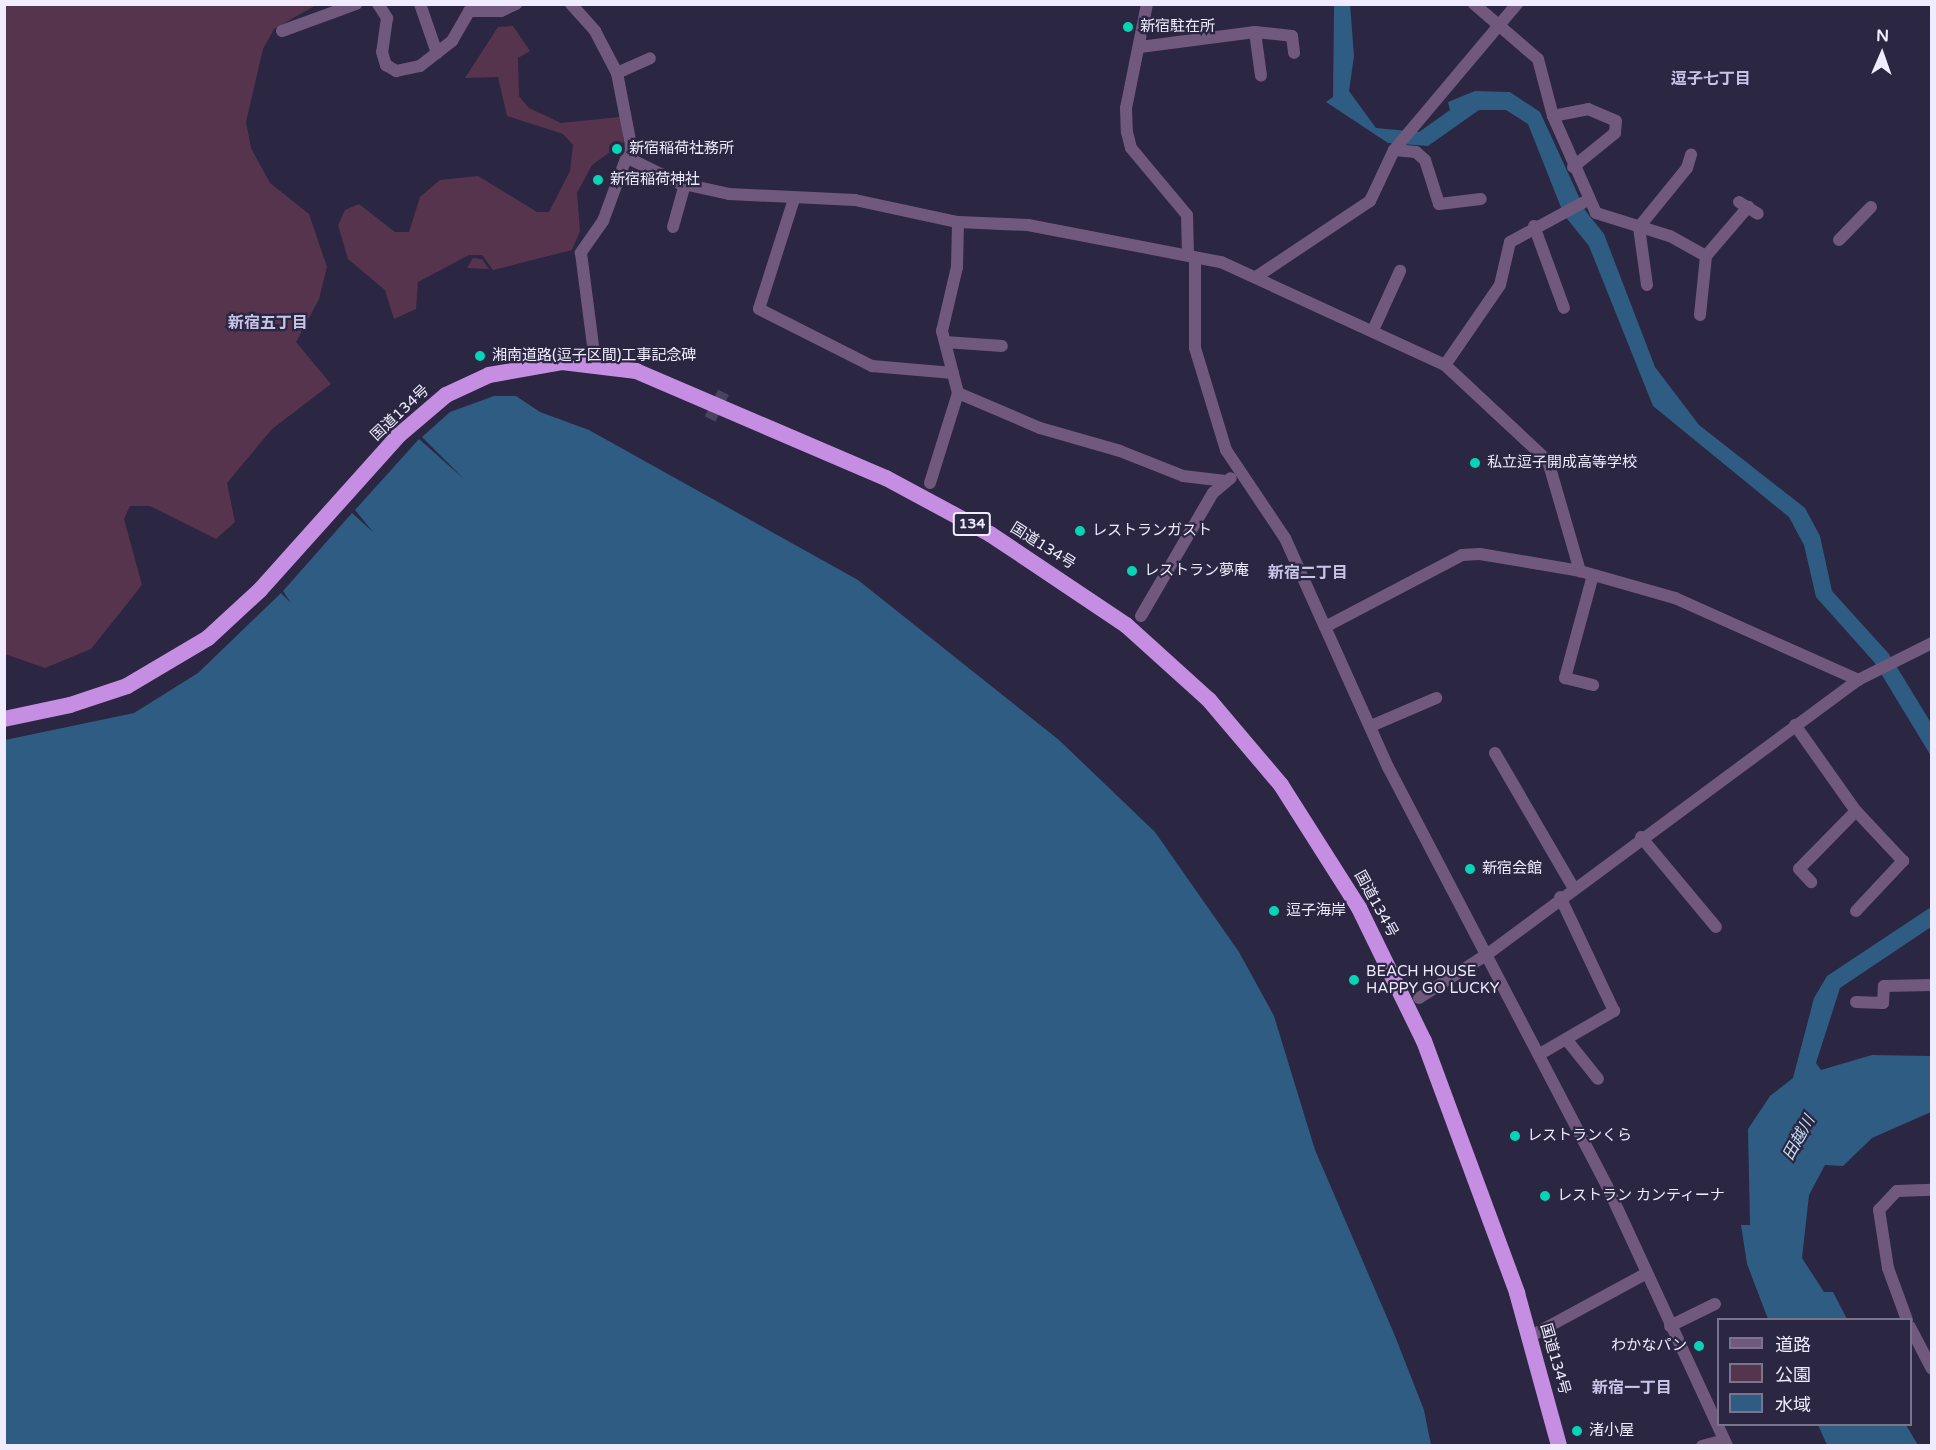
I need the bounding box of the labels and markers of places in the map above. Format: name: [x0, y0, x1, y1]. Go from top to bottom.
place label: 新宿駐在所: [1140, 18, 1215, 36]
marker: 新宿駐在所: [1121, 20, 1135, 34]
place label: 新宿稲荷社務所: [629, 140, 734, 158]
marker: 新宿稲荷社務所: [610, 142, 624, 156]
place label: 新宿稲荷神社: [610, 171, 700, 189]
marker: 新宿稲荷神社: [591, 173, 605, 187]
place label: 湘南道路(逗子区間)工事記念碑: [492, 347, 696, 365]
marker: 湘南道路(逗子区間)工事記念碑: [473, 349, 487, 363]
place label: 私立逗子開成高等学校: [1487, 454, 1637, 472]
marker: 私立逗子開成高等学校: [1468, 456, 1482, 470]
place label: レストランガスト: [1092, 522, 1212, 540]
marker: レストランガスト: [1073, 524, 1087, 538]
place label: レストラン夢庵: [1144, 562, 1249, 580]
marker: レストラン夢庵: [1125, 564, 1139, 578]
place label: 新宿会館: [1482, 860, 1542, 878]
marker: 新宿会館: [1463, 862, 1477, 876]
place label: 逗子海岸: [1286, 902, 1346, 920]
marker: 逗子海岸: [1267, 904, 1281, 918]
place label: BEACH HOUSE HAPPY GO LUCKY: [1366, 962, 1499, 997]
marker: BEACH HOUSE HAPPY GO LUCKY: [1347, 973, 1361, 987]
place label: レストランくら: [1527, 1127, 1632, 1145]
marker: レストランくら: [1508, 1129, 1522, 1143]
place label: レストラン カンティーナ: [1557, 1187, 1726, 1205]
marker: レストラン カンティーナ: [1538, 1189, 1552, 1203]
place label: わかなパン: [1612, 1337, 1687, 1355]
marker: わかなパン: [1692, 1339, 1706, 1353]
place label: 渚小屋: [1589, 1422, 1634, 1440]
marker: 渚小屋: [1570, 1424, 1584, 1438]

